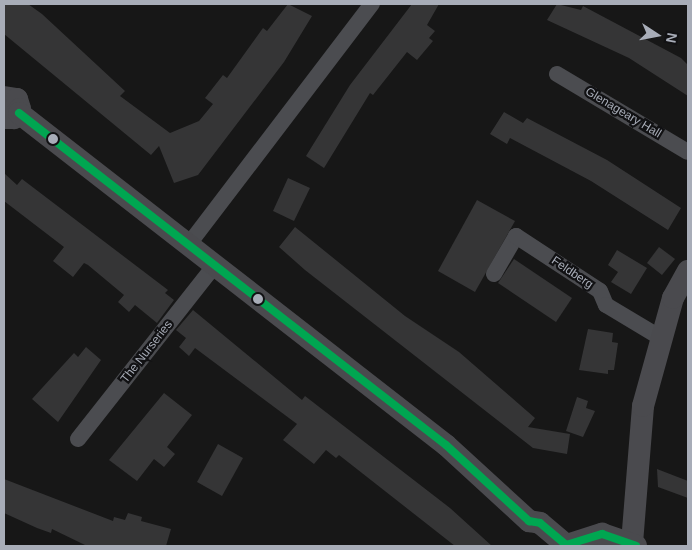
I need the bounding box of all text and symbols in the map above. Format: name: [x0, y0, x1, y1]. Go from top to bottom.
north arrow: [632, 10, 682, 60]
text: N: [663, 31, 681, 44]
street label: Glenageary Hall: [582, 85, 664, 141]
unlabelled marker: [48, 134, 58, 144]
street label: Feldberg: [548, 254, 596, 292]
unlabelled marker: [253, 294, 263, 304]
street label: The Nurseries: [118, 318, 176, 386]

